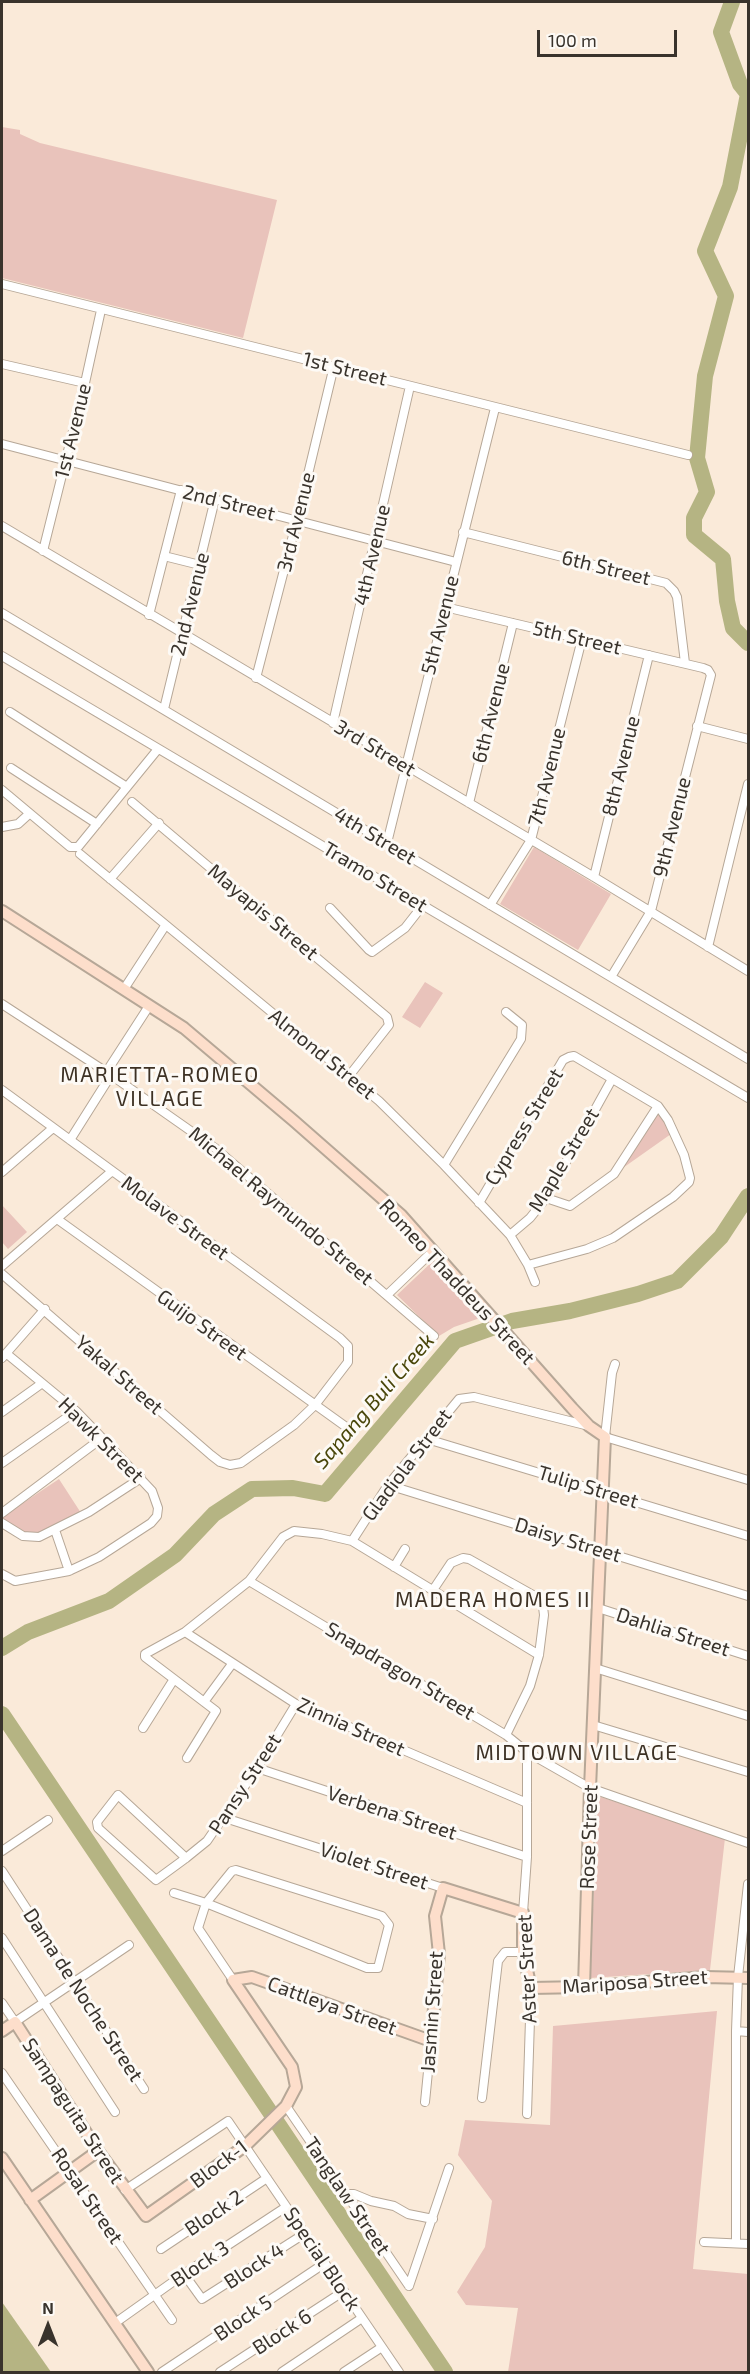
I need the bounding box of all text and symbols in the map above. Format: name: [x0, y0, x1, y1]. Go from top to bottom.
scale bar: [540, 18, 680, 56]
text: 100 m: [548, 29, 597, 51]
street label: 1st Street: [300, 347, 390, 391]
street label: 1st Avenue: [50, 381, 96, 481]
street label: 3rd Avenue: [272, 470, 320, 574]
street label: 2nd Street: [180, 480, 278, 526]
street label: 4th Avenue: [349, 502, 395, 608]
street label: 6th Street: [559, 545, 653, 591]
street label: 2nd Avenue: [166, 550, 214, 658]
street label: 5th Avenue: [416, 573, 464, 677]
street label: 5th Street: [530, 616, 624, 660]
street label: 6th Avenue: [467, 661, 515, 765]
street label: 8th Avenue: [597, 713, 645, 819]
street label: 3rd Street: [330, 714, 420, 782]
street label: 7th Avenue: [523, 725, 571, 829]
street label: 9th Avenue: [648, 775, 696, 879]
street label: 4th Street: [330, 802, 420, 870]
street label: Tramo Street: [318, 836, 432, 918]
street label: Mayapis Street: [203, 859, 323, 965]
street label: Almond Street: [264, 1004, 380, 1104]
district label: MARIETTA-ROMEO VILLAGE: [60, 1062, 260, 1112]
street label: Cypress Street: [480, 1064, 568, 1190]
street label: Maple Street: [524, 1104, 604, 1216]
street label: Michael Raymundo Street: [184, 1122, 378, 1290]
street label: Molave Street: [117, 1171, 233, 1265]
street label: Romeo Thaddeus Street: [374, 1194, 540, 1370]
street label: Guijo Street: [152, 1284, 252, 1366]
water label: Sapang Buli Creek: [308, 1328, 440, 1474]
street label: Yakal Street: [70, 1330, 168, 1420]
street label: Hawk Street: [53, 1392, 149, 1488]
street label: Gladiola Street: [357, 1404, 457, 1526]
street label: Tulip Street: [535, 1460, 641, 1514]
street label: Daisy Street: [512, 1512, 624, 1568]
district label: MADERA HOMES II: [395, 1587, 591, 1613]
street label: Dahlia Street: [613, 1602, 733, 1662]
street label: Snapdragon Street: [321, 1617, 479, 1725]
street label: Zinnia Street: [293, 1693, 409, 1761]
street label: Pansy Street: [204, 1729, 286, 1839]
district label: MIDTOWN VILLAGE: [475, 1740, 679, 1766]
street label: Verbena Street: [324, 1781, 460, 1845]
street label: Rose Street: [575, 1784, 603, 1890]
street label: Violet Street: [317, 1837, 431, 1895]
street label: Dama de Noche Street: [18, 1904, 148, 2086]
street label: Aster Street: [512, 1914, 542, 2024]
street label: Jasmin Street: [416, 1950, 448, 2074]
street label: Mariposa Street: [562, 1965, 708, 1999]
street label: Cattleya Street: [264, 1972, 400, 2040]
street label: Sampaguita Street: [17, 2034, 129, 2188]
street label: Tanglaw Street: [299, 2133, 395, 2259]
street label: Block-1: [186, 2135, 252, 2193]
street label: Rosal Street: [46, 2143, 128, 2249]
street label: Block 2: [180, 2185, 248, 2241]
street label: Special Block: [279, 2203, 365, 2315]
street label: Block 3: [166, 2236, 234, 2292]
street label: Block 4: [220, 2238, 288, 2294]
street label: Block 5: [209, 2290, 277, 2346]
north arrow: [18, 2296, 78, 2356]
text: N: [42, 2298, 54, 2317]
street label: Block 6: [248, 2304, 316, 2360]

